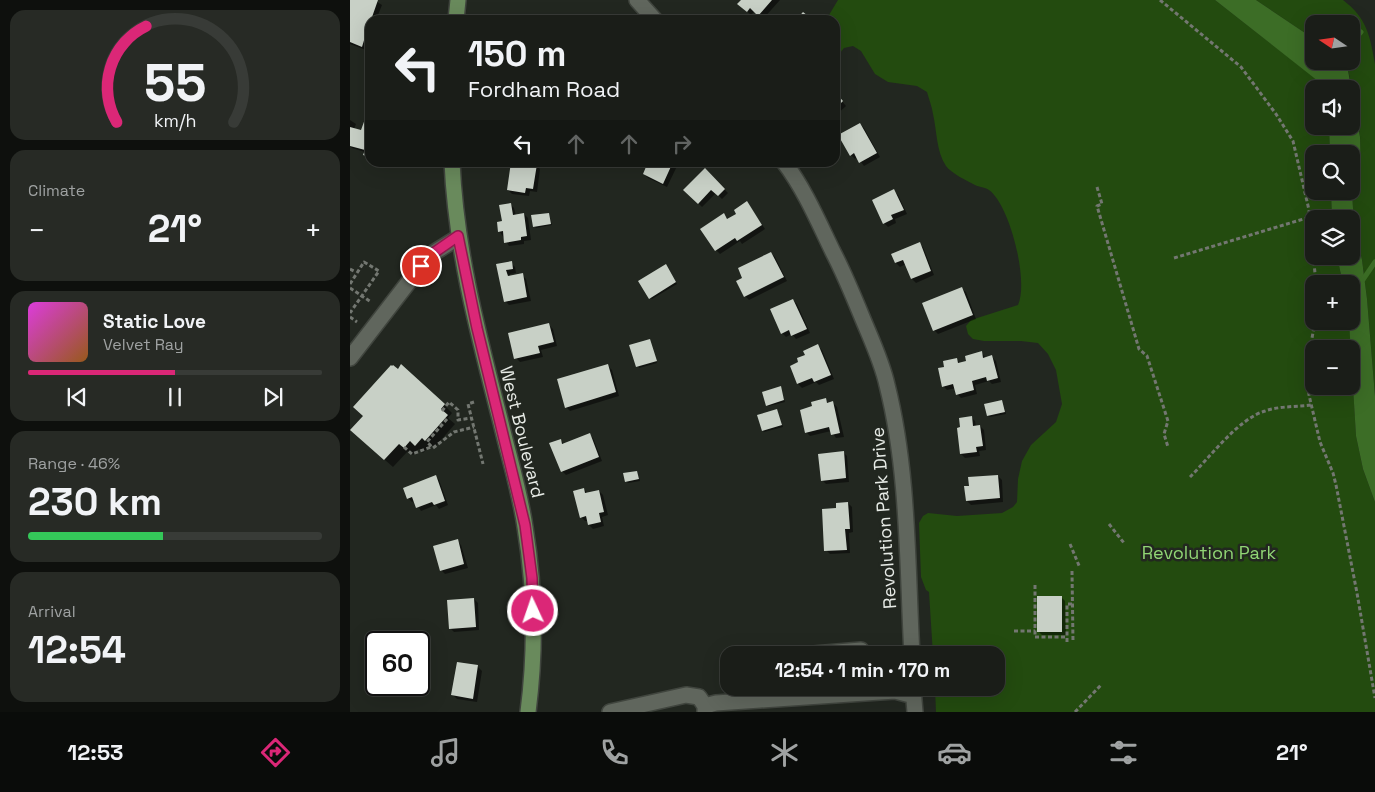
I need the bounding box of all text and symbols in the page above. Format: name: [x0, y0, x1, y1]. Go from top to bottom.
north arrow: [1305, 15, 1360, 70]
map controls: [1305, 15, 1360, 395]
text: 150 m: [468, 32, 566, 76]
icon: left: [385, 35, 450, 100]
text: 55: [144, 50, 206, 116]
text: Fordham Road: [468, 75, 620, 103]
button: sound: [1305, 80, 1360, 135]
text: km/h: [154, 109, 196, 132]
icon: left: [509, 130, 537, 158]
icon: ahead: [562, 130, 590, 158]
icon: ahead: [615, 130, 643, 158]
icon: right: [668, 130, 696, 158]
button: search: [1305, 145, 1360, 200]
text: Climate: [28, 180, 85, 201]
text: 21°: [148, 205, 202, 253]
button: layers: [1305, 210, 1360, 265]
text: −: [28, 212, 45, 248]
text: +: [305, 212, 322, 248]
pin: [400, 245, 442, 287]
icon: arrive: [407, 252, 435, 280]
button: +: [1305, 275, 1360, 330]
text: Static Love: [103, 309, 206, 334]
text: Velvet Ray: [103, 334, 184, 355]
button: −: [1305, 340, 1360, 395]
street label: West Boulevard: [495, 364, 550, 500]
icon: previous: [63, 383, 91, 411]
icon: pause: [161, 383, 189, 411]
icon: next: [259, 383, 287, 411]
street label: Revolution Park Drive: [866, 426, 901, 610]
text: Range · 46%: [28, 453, 120, 474]
text: 230 km: [28, 478, 162, 526]
park label: Revolution Park: [1142, 541, 1277, 564]
position arrow: [506, 584, 558, 636]
text: Arrival: [28, 601, 76, 622]
text: 12:54: [28, 626, 126, 674]
speed limit sign: 60: [365, 631, 430, 696]
text: 12:54 · 1 min · 170 m: [775, 658, 950, 683]
icon: directions: [258, 735, 293, 770]
icon: music: [428, 735, 463, 770]
icon: phone: [597, 735, 632, 770]
icon: climate: [767, 735, 802, 770]
icon: car: [937, 735, 972, 770]
icon: filters: [1106, 735, 1141, 770]
text: 12:53: [67, 738, 123, 766]
text: 21°: [1276, 738, 1308, 766]

